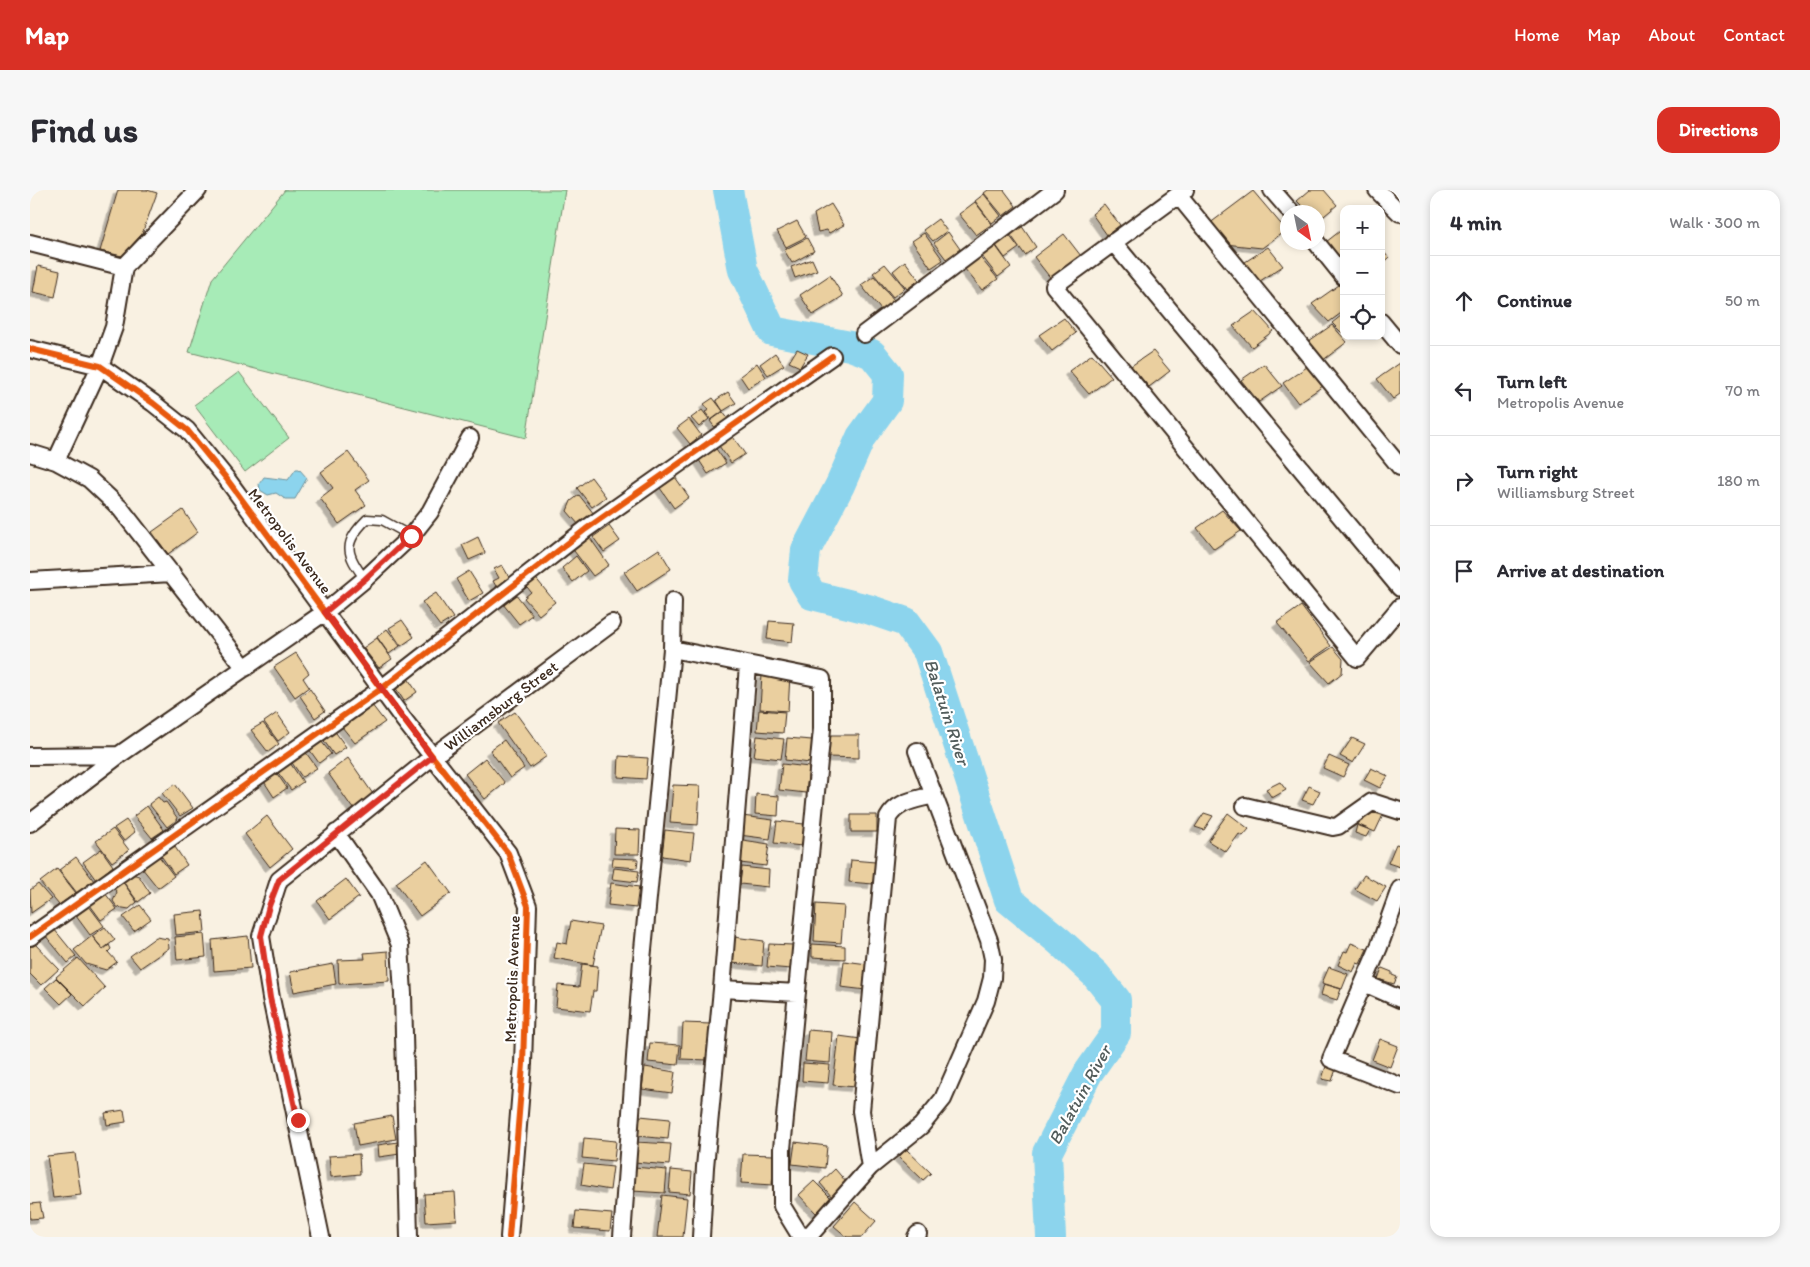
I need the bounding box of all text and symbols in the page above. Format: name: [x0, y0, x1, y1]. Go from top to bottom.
text: Map: [25, 21, 69, 50]
text: Home: [1514, 24, 1560, 46]
text: Map: [1588, 24, 1621, 46]
text: About: [1649, 24, 1695, 46]
text: Contact: [1723, 24, 1785, 46]
button: Directions: [1657, 107, 1780, 153]
text: Find us: [30, 109, 138, 151]
north arrow: [1280, 205, 1325, 250]
map controls: [1340, 205, 1385, 340]
button: +: [1340, 205, 1385, 250]
text: 4 min: [1450, 210, 1502, 235]
text: Walk · 300 m: [1669, 213, 1760, 232]
button: −: [1340, 250, 1385, 295]
icon: ahead: [1450, 287, 1478, 315]
text: Continue: [1497, 289, 1572, 312]
text: 50 m: [1725, 291, 1760, 310]
button: locate: [1340, 295, 1385, 340]
text: Turn left: [1497, 370, 1567, 393]
icon: left: [1450, 377, 1478, 405]
text: 70 m: [1725, 381, 1760, 400]
text: Metropolis Avenue: [1497, 393, 1624, 412]
text: Turn right: [1497, 460, 1578, 483]
icon: right: [1450, 467, 1478, 495]
text: 180 m: [1717, 471, 1760, 490]
text: Williamsburg Street: [1497, 483, 1635, 502]
street label: Metropolis Avenue: [244, 485, 336, 597]
route start: [400, 525, 423, 548]
icon: arrive: [1450, 557, 1478, 585]
text: Arrive at destination: [1497, 559, 1664, 582]
water label: Balatuin River: [920, 656, 975, 770]
street label: Williamsburg Street: [440, 657, 562, 755]
street label: Metropolis Avenue: [500, 915, 524, 1043]
water label: Balatuin River: [1044, 1040, 1117, 1148]
route end: [287, 1109, 310, 1132]

